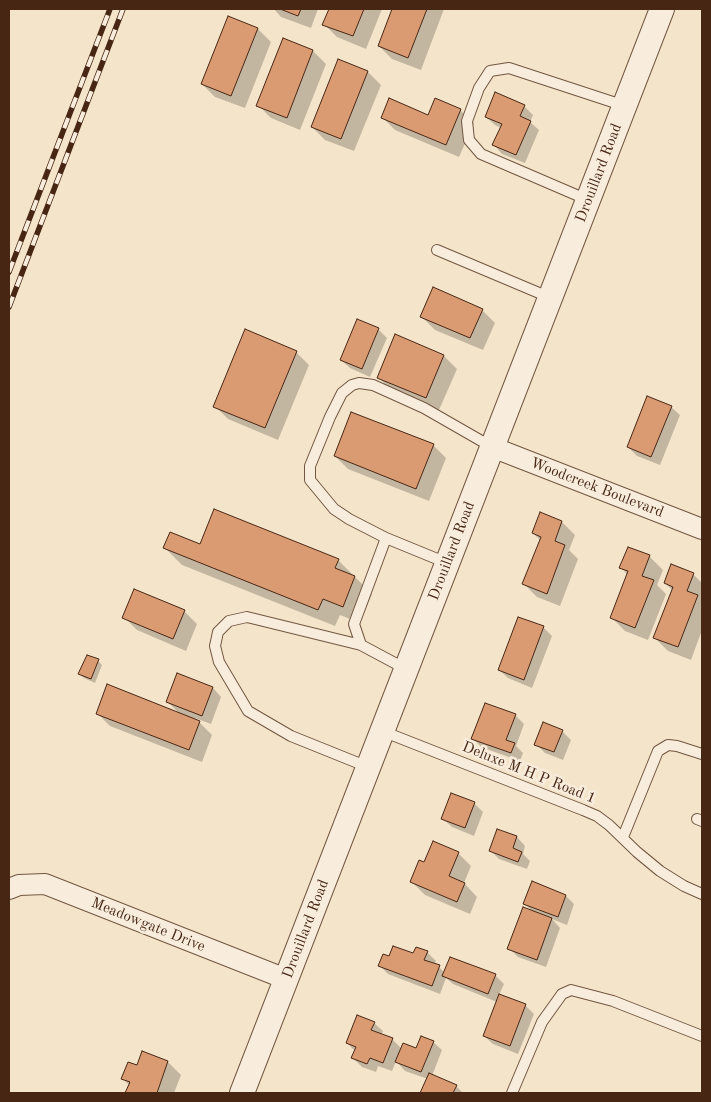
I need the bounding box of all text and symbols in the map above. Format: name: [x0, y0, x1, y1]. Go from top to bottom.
street label: Drouillard Road: [572, 121, 626, 225]
street label: Woodcreek Boulevard: [528, 454, 666, 522]
street label: Drouillard Road: [425, 499, 479, 603]
street label: Deluxe M H P Road 1: [459, 738, 599, 808]
street label: Drouillard Road: [279, 877, 333, 981]
street label: Meadowgate Drive: [88, 894, 208, 956]

